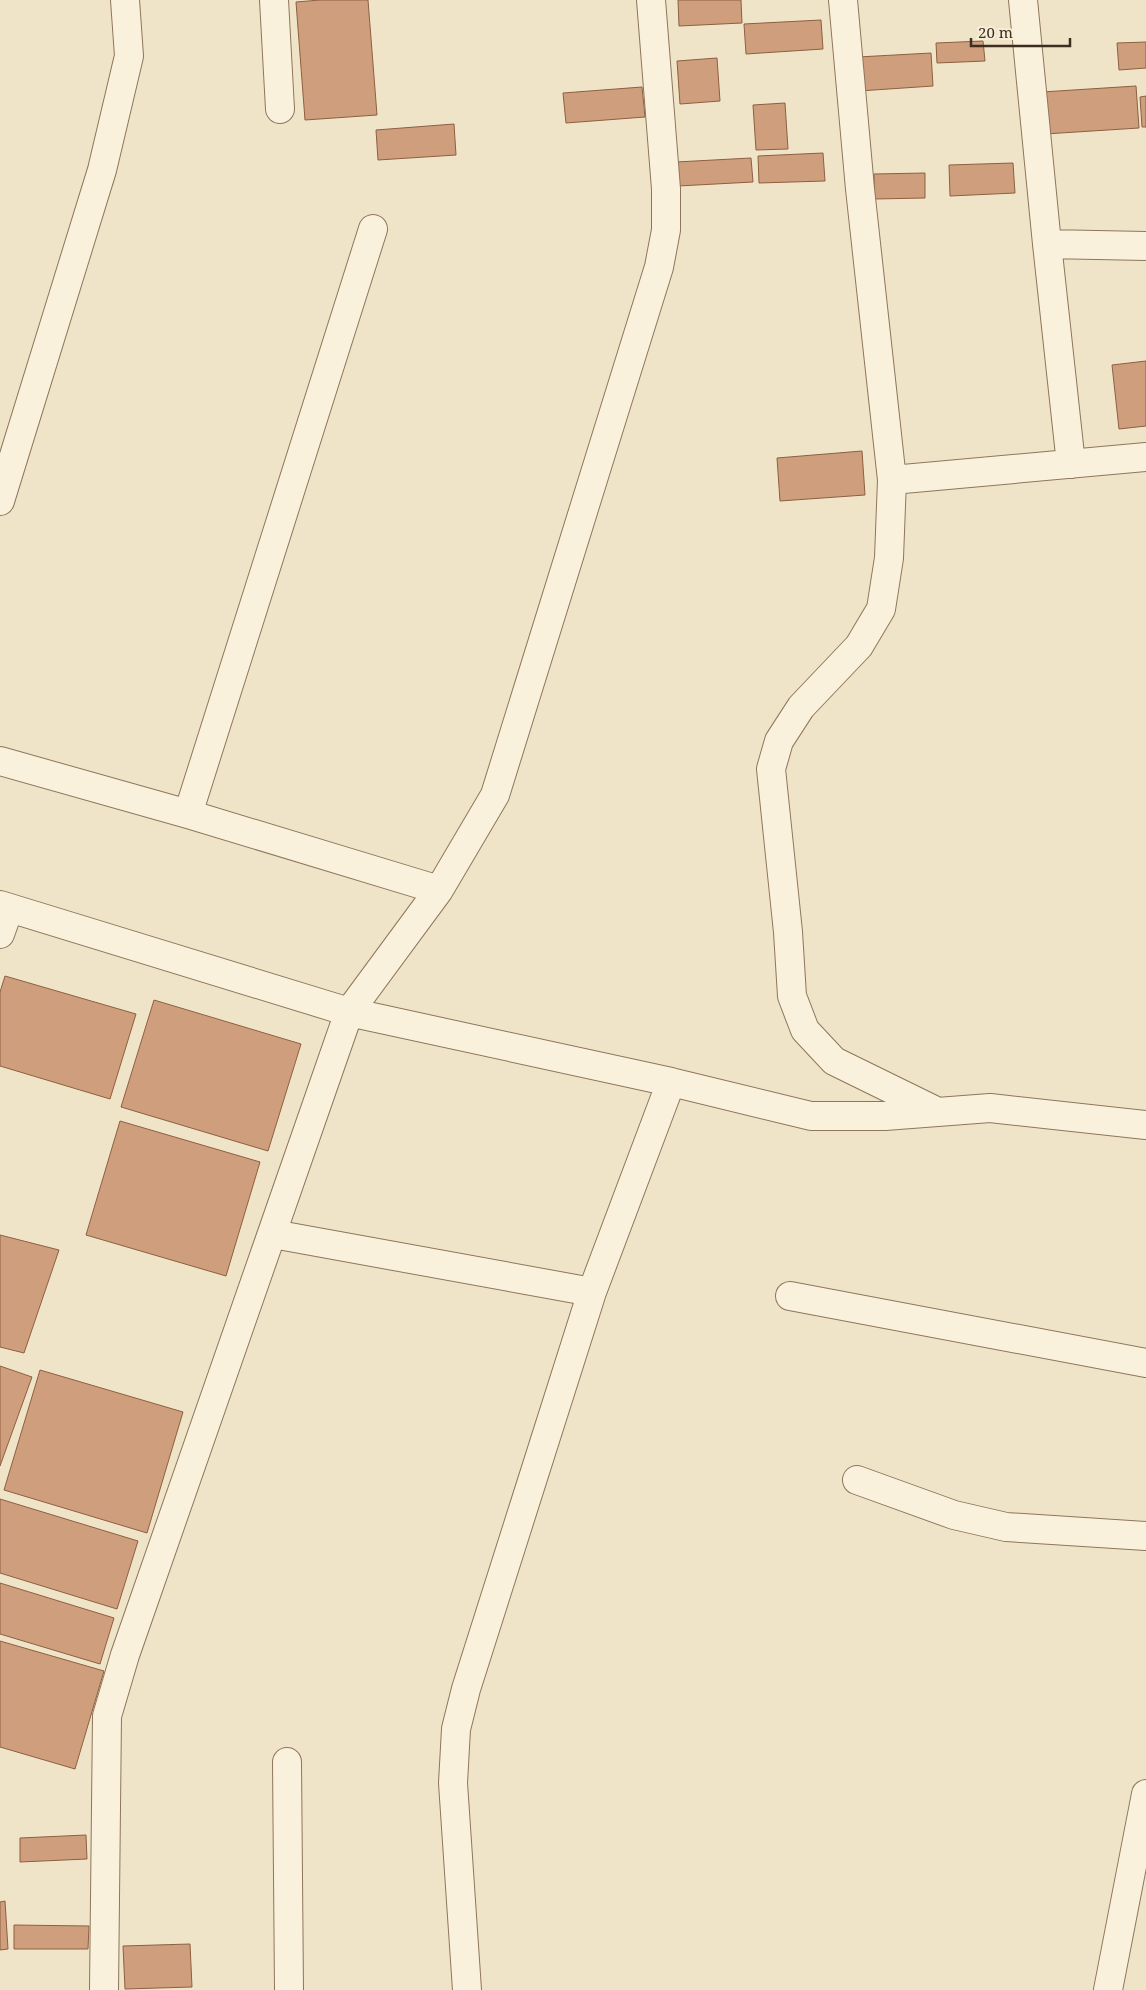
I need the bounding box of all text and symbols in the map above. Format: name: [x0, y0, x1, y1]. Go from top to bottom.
scale bar: [971, 15, 1070, 47]
text: 20 m: [978, 22, 1013, 42]

